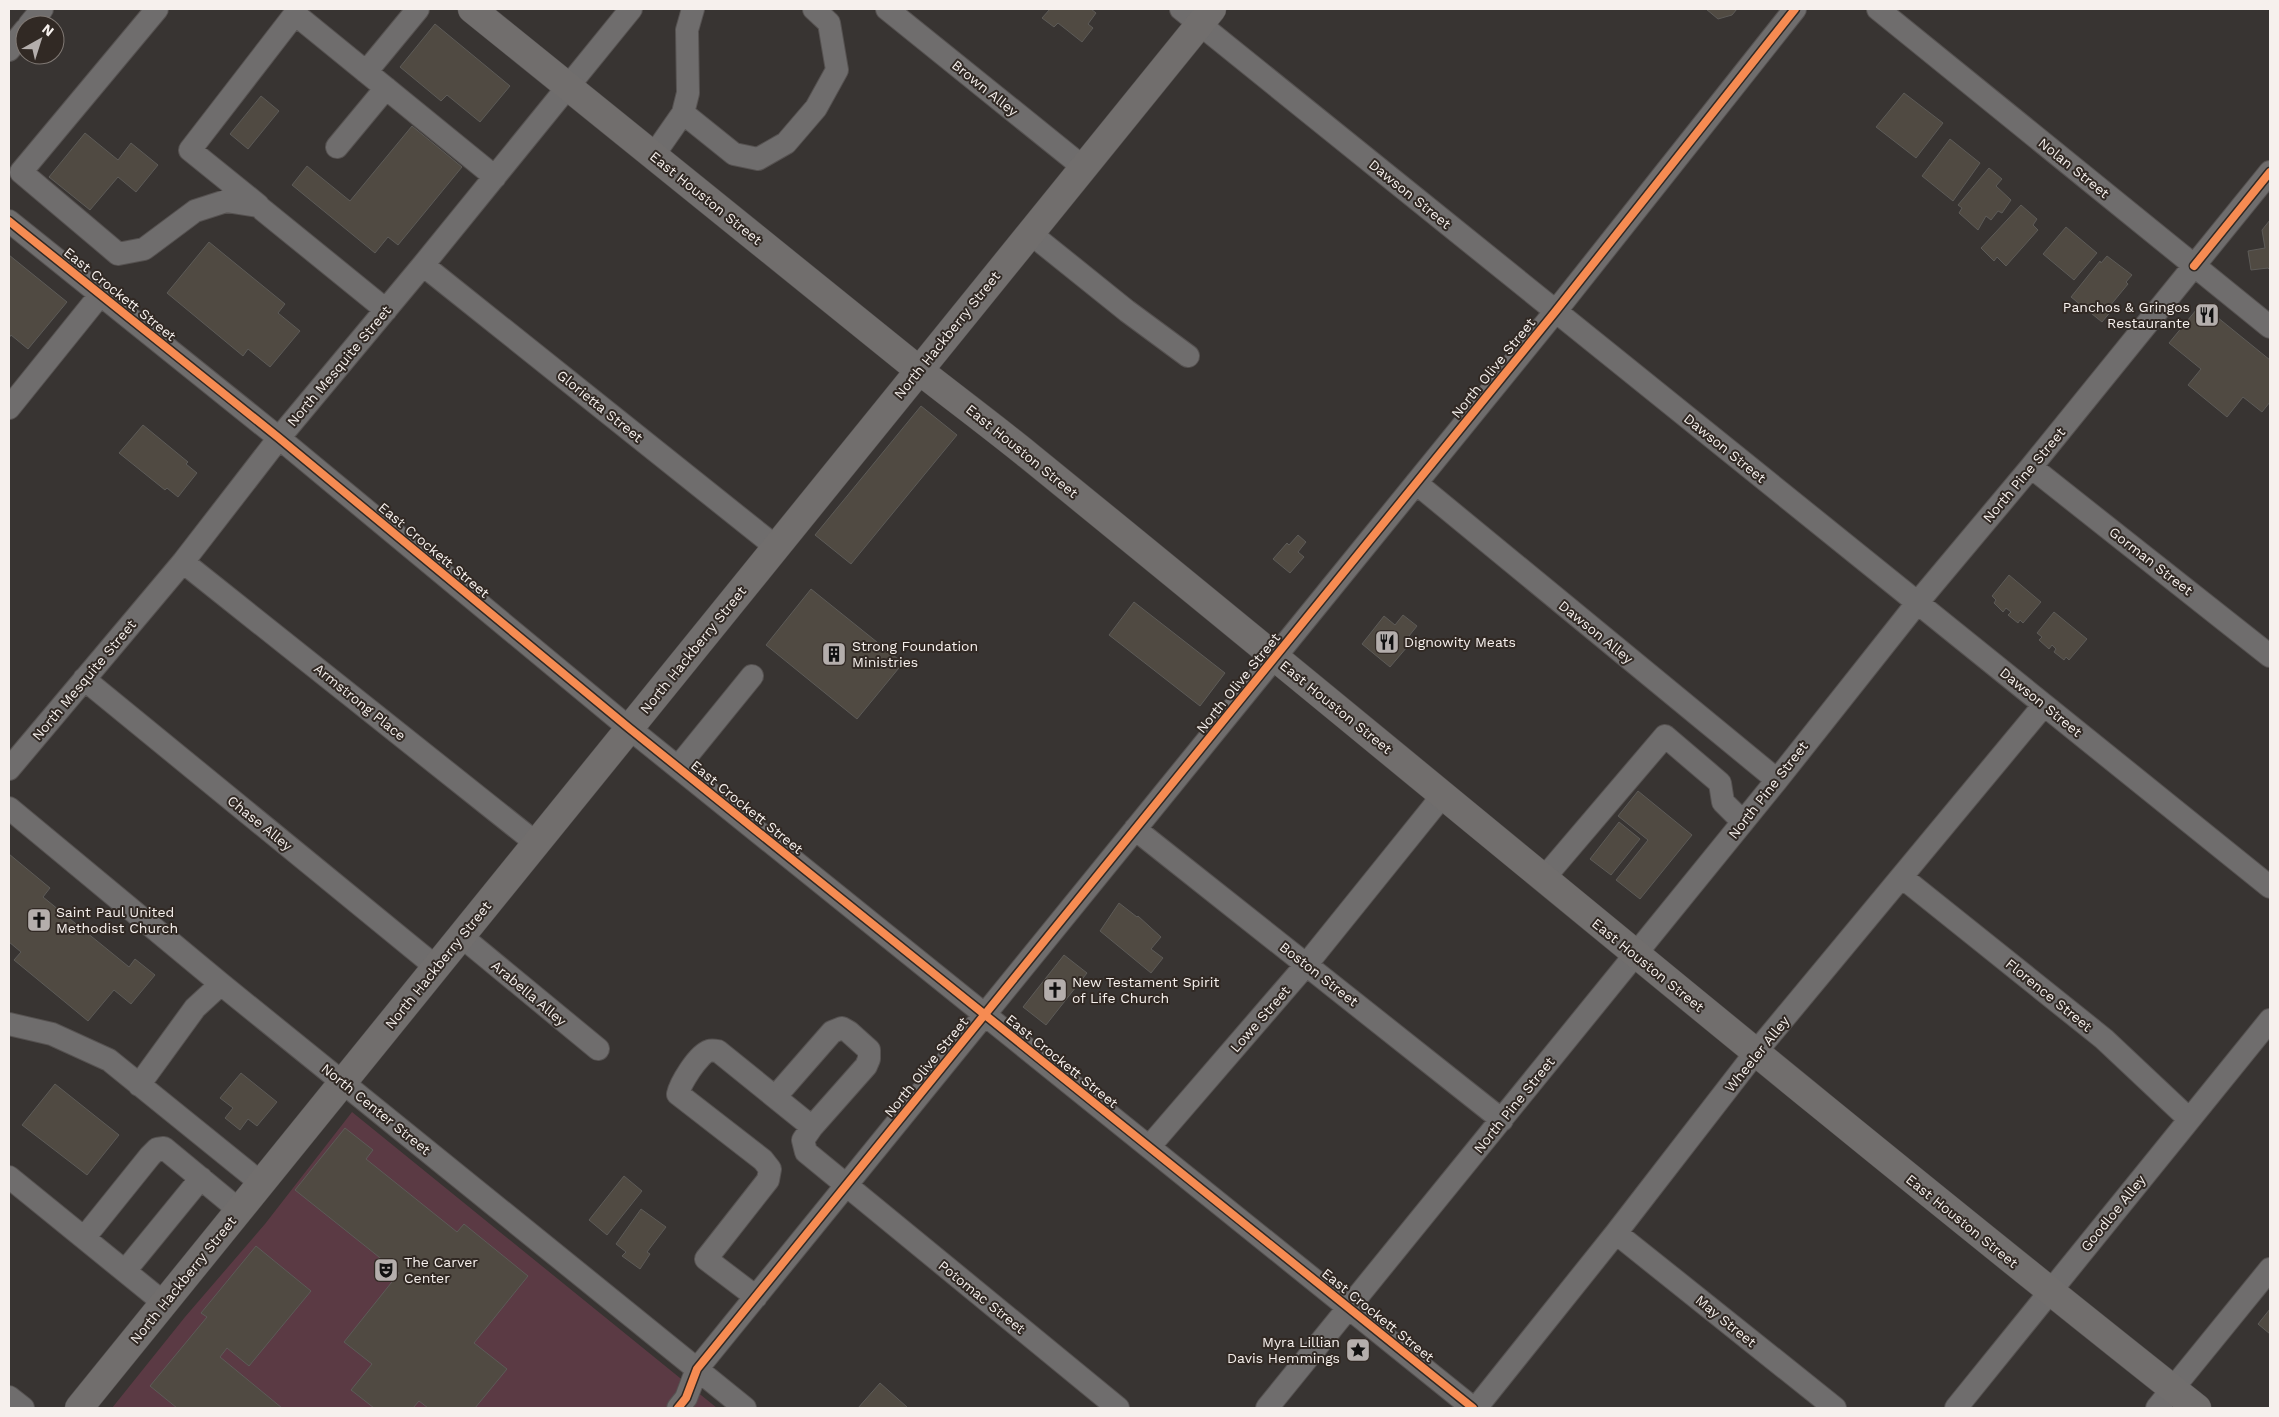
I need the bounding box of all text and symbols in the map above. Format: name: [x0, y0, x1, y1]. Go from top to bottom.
north arrow: [15, 15, 65, 65]
text: N: [39, 20, 57, 39]
street label: Brown Alley: [949, 57, 1022, 120]
street label: Nolan Street: [2035, 135, 2113, 201]
street label: East Houston Street: [647, 148, 765, 248]
street label: Dawson Street: [1366, 156, 1454, 232]
street label: East Crockett Street: [61, 244, 179, 344]
street label: North Hackberry Street: [891, 268, 1003, 402]
place label: Panchos & Gringos Restaurante: [2063, 299, 2190, 331]
street label: North Mesquite Street: [284, 302, 394, 430]
restaurant icon: Panchos & Gringos Restaurante: [2194, 302, 2220, 328]
street label: North Olive Street: [1448, 315, 1538, 421]
street label: Glorietta Street: [554, 367, 646, 445]
street label: East Houston Street: [963, 401, 1081, 501]
street label: Dawson Street: [1681, 410, 1769, 486]
street label: North Pine Street: [1980, 424, 2068, 526]
street label: East Crockett Street: [375, 499, 493, 601]
street label: Gorman Street: [2106, 524, 2196, 599]
street label: North Hackberry Street: [637, 583, 749, 717]
street label: Dawson Alley: [1556, 597, 1637, 667]
street label: North Mesquite Street: [29, 616, 139, 744]
restaurant icon: Dignowity Meats: [1374, 629, 1400, 655]
street label: North Olive Street: [1193, 630, 1283, 736]
place label: Dignowity Meats: [1404, 634, 1516, 650]
place label: Strong Foundation Ministries: [852, 638, 978, 670]
building icon: Strong Foundation Ministries: [821, 641, 847, 667]
street label: East Houston Street: [1277, 657, 1395, 757]
street label: Armstrong Place: [311, 660, 409, 744]
street label: Dawson Street: [1997, 664, 2085, 740]
street label: North Pine Street: [1725, 738, 1811, 842]
street label: East Crockett Street: [688, 757, 806, 857]
street label: Chase Alley: [224, 792, 296, 854]
street label: North Hackberry Street: [382, 898, 494, 1032]
place label: Saint Paul United Methodist Church: [56, 904, 178, 936]
church icon: Saint Paul United Methodist Church: [26, 907, 52, 933]
street label: East Houston Street: [1589, 915, 1707, 1015]
street label: Boston Street: [1277, 939, 1361, 1010]
street label: Florence Street: [2003, 955, 2095, 1035]
street label: Arabella Alley: [488, 957, 570, 1029]
place label: New Testament Spirit of Life Church: [1072, 974, 1219, 1006]
church icon: New Testament Spirit of Life Church: [1042, 977, 1068, 1003]
street label: Lowe Street: [1227, 982, 1293, 1055]
street label: East Crockett Street: [1003, 1011, 1121, 1111]
street label: Wheeler Alley: [1722, 1012, 1793, 1095]
street label: North Olive Street: [881, 1014, 971, 1120]
street label: North Pine Street: [1470, 1054, 1558, 1156]
street label: North Center Street: [318, 1060, 434, 1158]
street label: East Houston Street: [1903, 1171, 2021, 1271]
street label: Goodloe Alley: [2077, 1171, 2149, 1254]
street label: North Hackberry Street: [127, 1213, 239, 1347]
place label: The Carver Center: [404, 1254, 478, 1286]
theatre icon: The Carver Center: [373, 1257, 399, 1283]
street label: Potomac Street: [935, 1257, 1029, 1337]
street label: East Crockett Street: [1319, 1265, 1437, 1365]
street label: May Street: [1693, 1292, 1760, 1350]
place label: Myra Lillian Davis Hemmings: [1227, 1334, 1340, 1366]
place icon: Myra Lillian Davis Hemmings: [1345, 1337, 1371, 1363]

